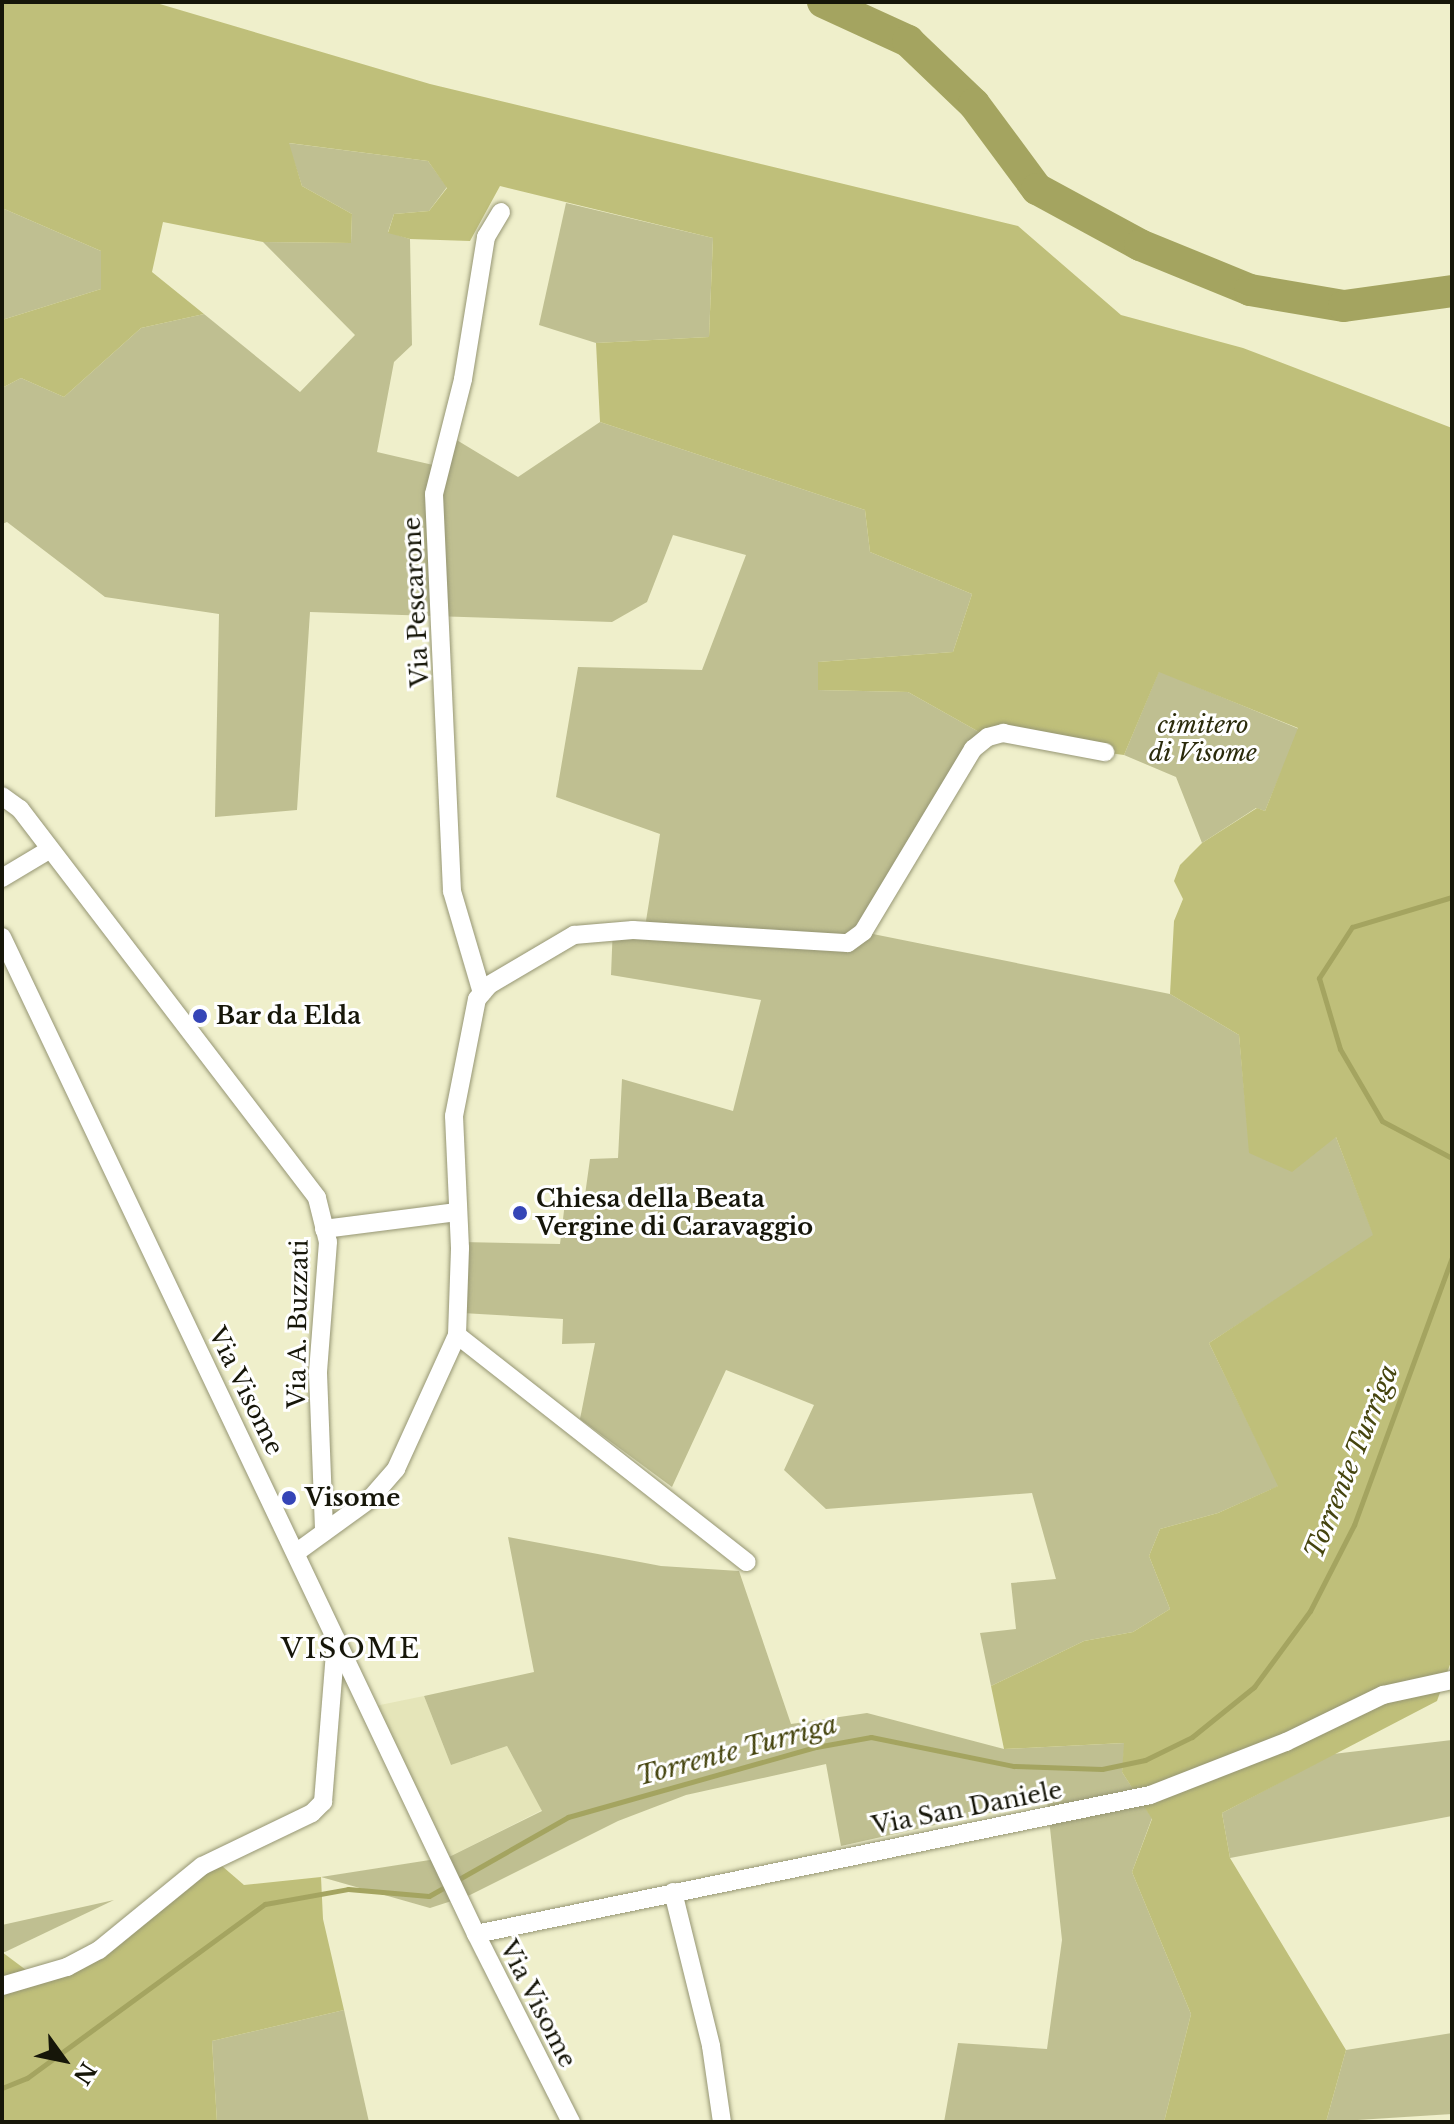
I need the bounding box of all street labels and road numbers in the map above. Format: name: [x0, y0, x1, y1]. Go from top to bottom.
street label: Via Pescarone: [397, 516, 435, 688]
street label: Via A. Buzzati: [282, 1239, 314, 1409]
street label: Via Visome: [202, 1322, 290, 1460]
street label: Via San Daniele: [869, 1775, 1065, 1841]
street label: Via Visome: [493, 1935, 583, 2073]

